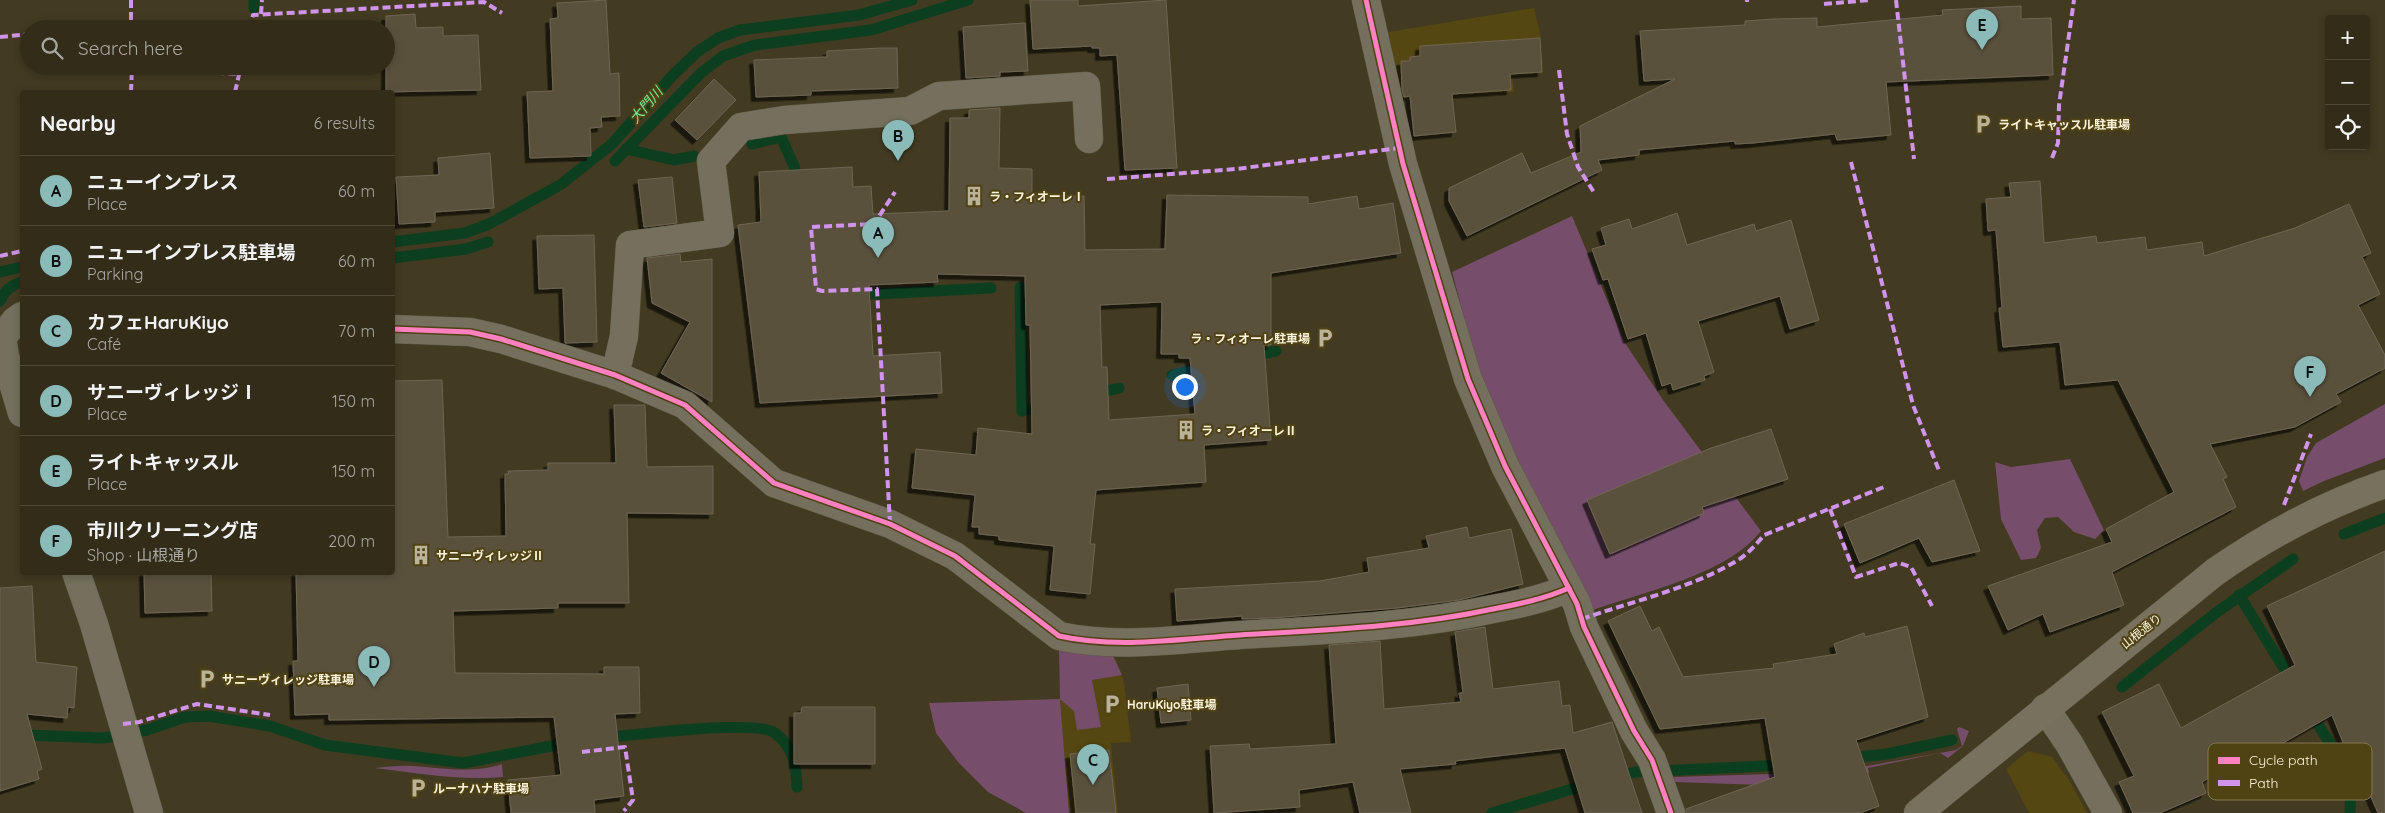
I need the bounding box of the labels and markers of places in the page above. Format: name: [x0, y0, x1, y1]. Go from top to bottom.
pin: E: [1966, 9, 1998, 50]
parking icon: ライトキャッスル駐車場: [1972, 113, 1994, 135]
place label: ライトキャッスル駐車場: [1998, 117, 2130, 132]
pin: B: [882, 120, 914, 161]
building icon: ラ・フィオーレⅠ: [963, 185, 985, 207]
place label: ラ・フィオーレⅠ: [989, 189, 1085, 204]
pin: A: [862, 217, 894, 258]
parking icon: ラ・フィオーレ駐車場: [1314, 327, 1336, 349]
place label: ラ・フィオーレ駐車場: [1190, 331, 1310, 346]
pin: F: [2294, 356, 2326, 397]
building icon: ラ・フィオーレⅡ: [1175, 419, 1197, 441]
place label: ラ・フィオーレⅡ: [1201, 423, 1297, 438]
building icon: サニーヴィレッジⅡ: [410, 544, 432, 566]
place label: サニーヴィレッジⅡ: [436, 548, 544, 563]
pin: D: [358, 646, 390, 687]
parking icon: サニーヴィレッジ駐車場: [196, 668, 218, 690]
place label: サニーヴィレッジ駐車場: [222, 672, 354, 687]
parking icon: HaruKiyo駐車場: [1101, 693, 1123, 715]
place label: HaruKiyo駐車場: [1127, 697, 1217, 712]
pin: C: [1077, 744, 1109, 785]
parking icon: ルーナハナ駐車場: [407, 777, 429, 799]
place label: ルーナハナ駐車場: [433, 781, 529, 796]

